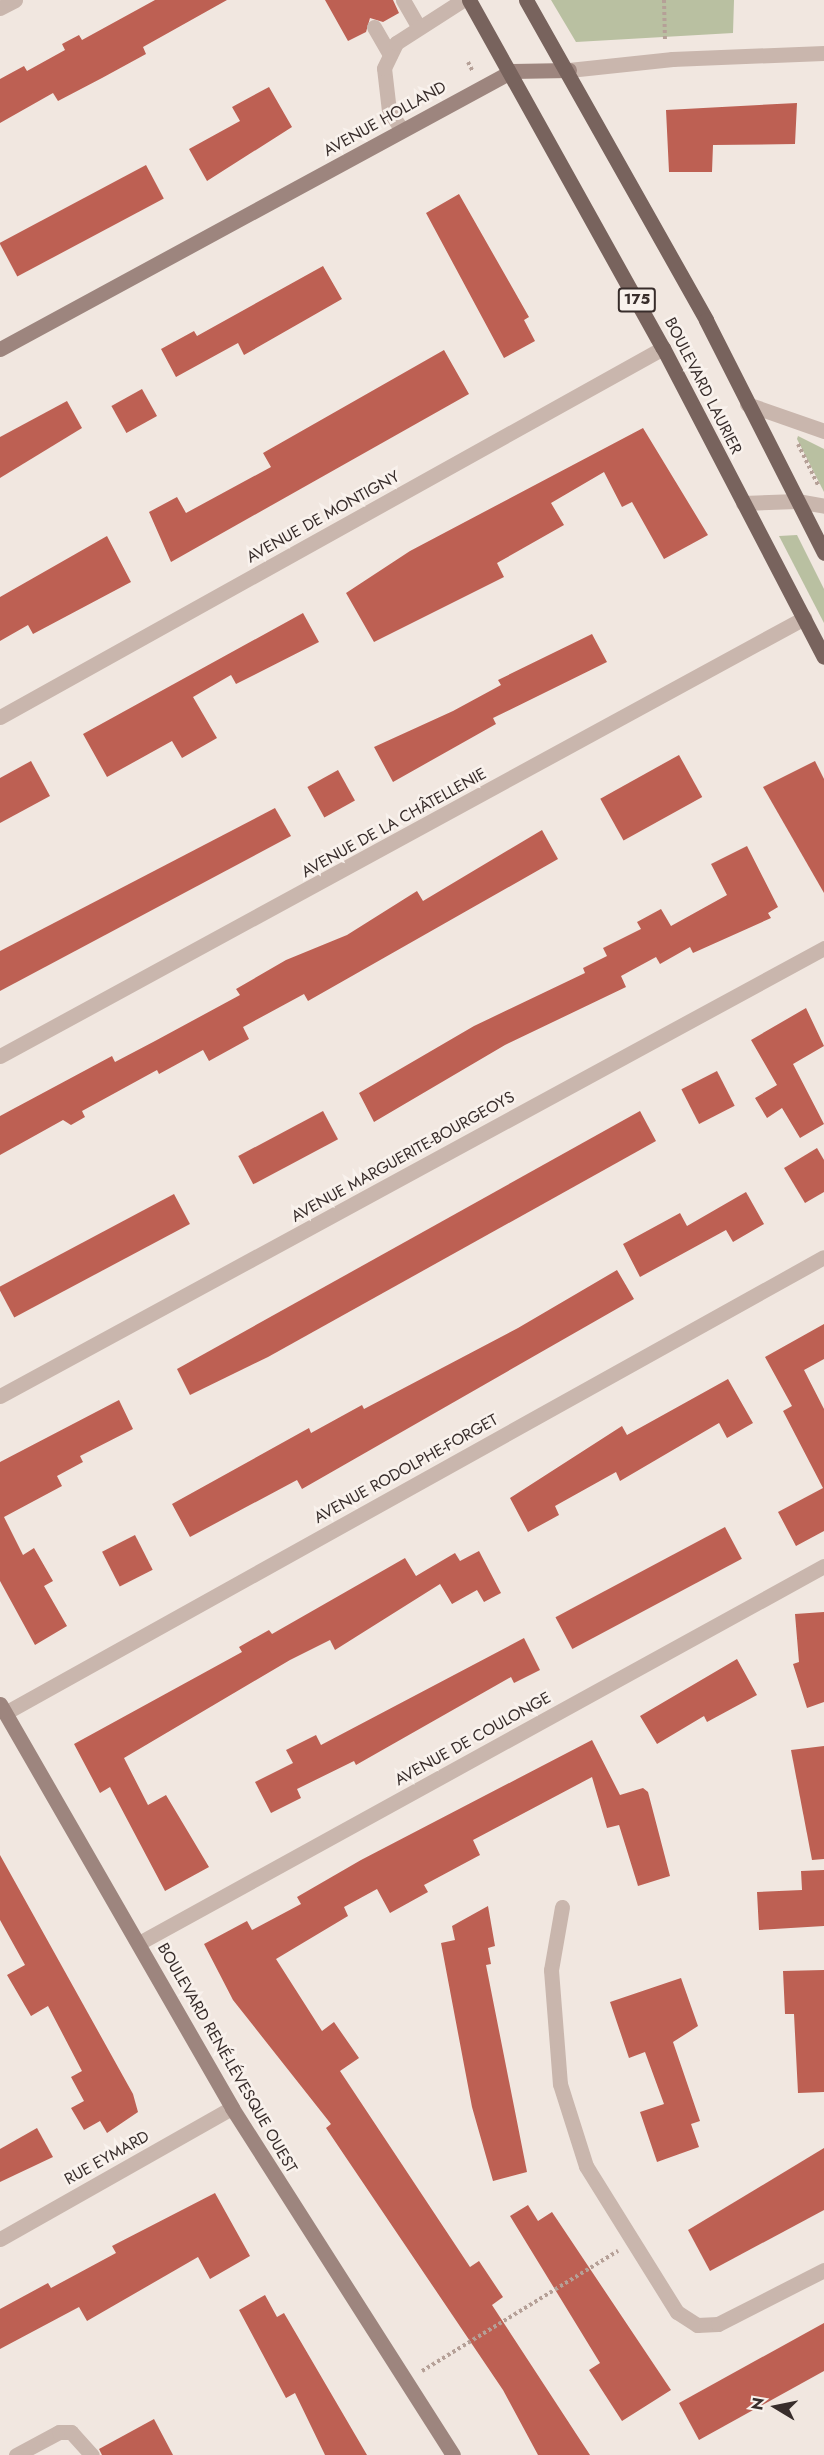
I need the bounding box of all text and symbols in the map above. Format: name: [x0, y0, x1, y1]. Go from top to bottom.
street label: AVENUE HOLLAND: [320, 77, 450, 161]
road number: 175: [618, 288, 656, 312]
street label: BOULEVARD LAURIER: [660, 315, 746, 457]
street label: AVENUE DE MONTIGNY: [243, 467, 403, 567]
street label: AVENUE DE LA CHÂTELLENIE: [298, 764, 490, 882]
street label: AVENUE MARGUERITE-BOURGEOYS: [288, 1087, 518, 1227]
street label: AVENUE RODOLPHE-FORGET: [311, 1410, 501, 1528]
street label: AVENUE DE COULONGE: [392, 1688, 554, 1790]
street label: BOULEVARD RENÉ-LÉVESQUE OUEST: [153, 1940, 301, 2176]
street label: RUE EYMARD: [61, 2127, 153, 2189]
north arrow: [746, 2377, 806, 2437]
text: N: [745, 2396, 770, 2412]

